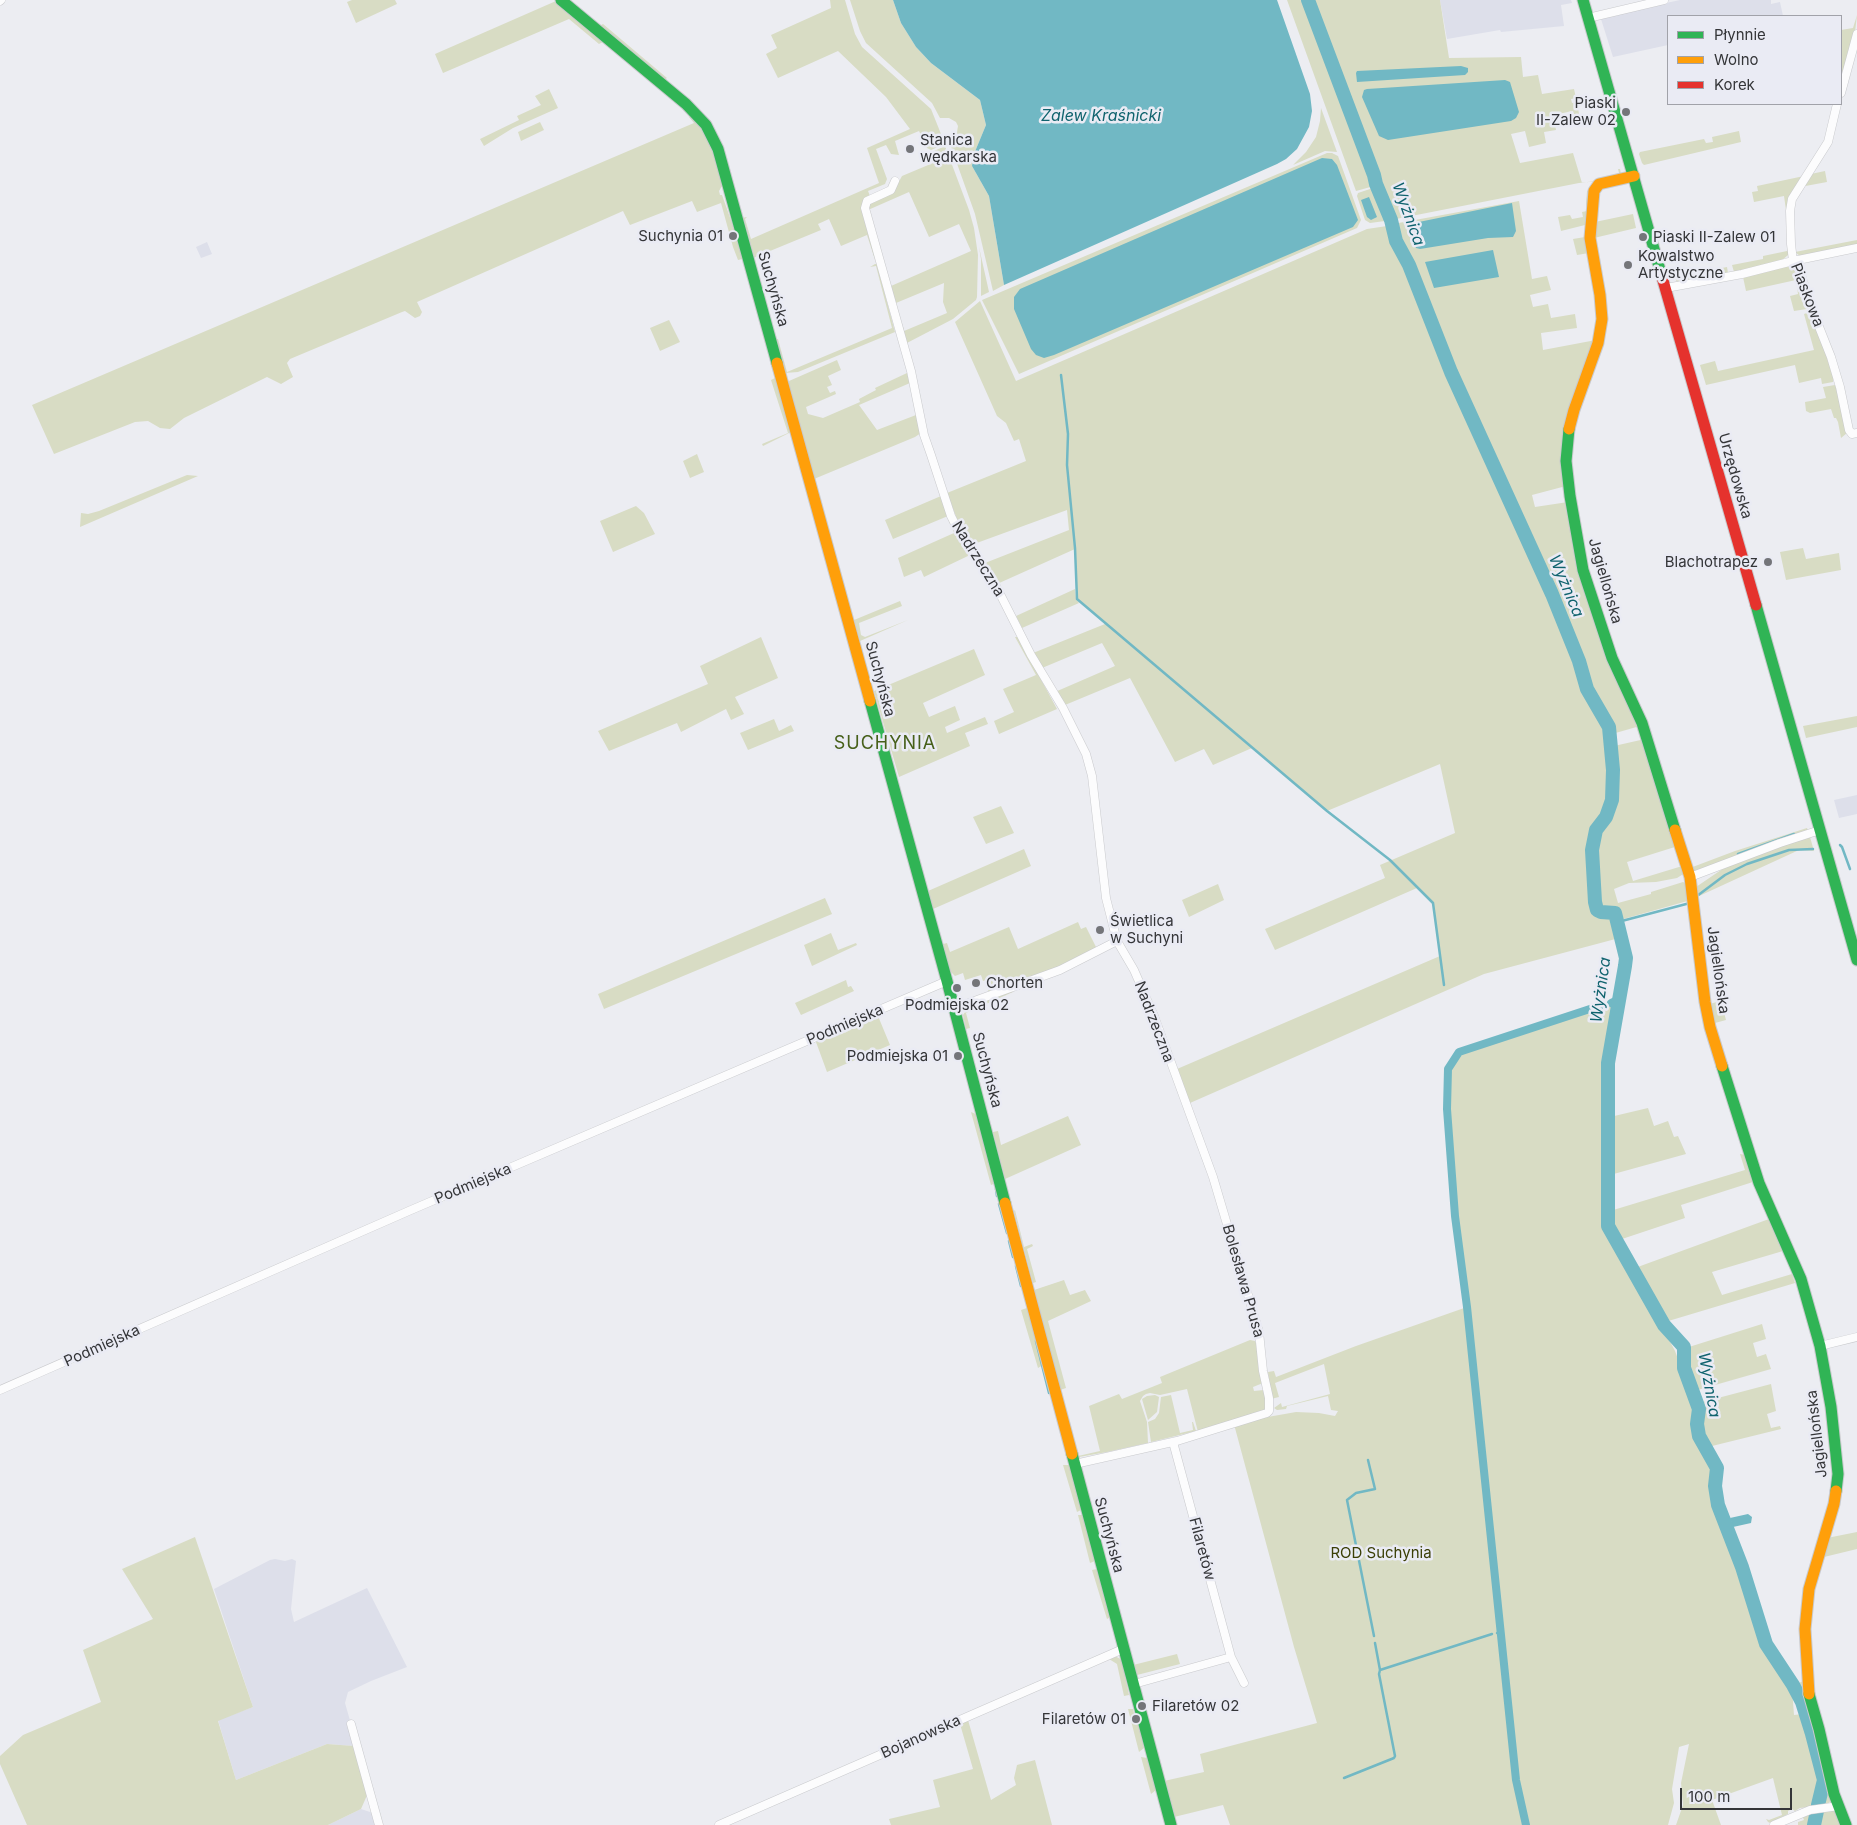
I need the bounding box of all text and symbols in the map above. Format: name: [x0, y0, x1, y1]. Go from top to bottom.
legend: [1667, 15, 1842, 105]
text: Płynnie: [1714, 25, 1766, 44]
text: Wolno: [1714, 50, 1759, 69]
text: Korek: [1714, 75, 1755, 94]
place label: Piaski II-Zalew 02: [1536, 94, 1616, 129]
water label: Zalew Kraśnicki: [1041, 106, 1161, 126]
marker: Piaski II-Zalew 02: [1620, 106, 1632, 118]
place label: Stanica wędkarska: [920, 131, 997, 166]
marker: Stanica wędkarska: [904, 143, 916, 155]
water label: Wyżnica: [1388, 180, 1428, 248]
place label: Suchynia 01: [638, 227, 723, 245]
place label: Piaski II-Zalew 01: [1653, 228, 1776, 246]
marker: Suchynia 01: [727, 230, 739, 242]
marker: Piaski II-Zalew 01: [1637, 231, 1649, 243]
place label: Kowalstwo Artystyczne: [1638, 247, 1723, 282]
street label: Suchyńska: [754, 249, 792, 329]
marker: Kowalstwo Artystyczne: [1622, 259, 1634, 271]
street label: Piaskowa: [1787, 261, 1827, 329]
street label: Urzędowska: [1714, 431, 1756, 521]
street label: Nadrzeczna: [948, 518, 1008, 600]
street label: Jagiellońska: [1584, 536, 1626, 626]
water label: Wyżnica: [1544, 552, 1588, 620]
place label: Blachotrapez: [1665, 553, 1758, 571]
marker: Blachotrapez: [1762, 556, 1774, 568]
street label: Suchyńska: [861, 639, 899, 719]
district label: SUCHYNIA: [833, 733, 937, 755]
place label: Świetlica w Suchyni: [1110, 912, 1183, 947]
marker: Świetlica w Suchyni: [1094, 924, 1106, 936]
street label: Jagiellońska: [1703, 925, 1733, 1015]
water label: Wyżnica: [1587, 956, 1615, 1024]
place label: Chorten: [986, 974, 1043, 992]
marker: Chorten: [970, 977, 982, 989]
street label: Nadrzeczna: [1130, 979, 1178, 1065]
marker: Podmiejska 02: [951, 982, 963, 994]
place label: Podmiejska 02: [905, 996, 1009, 1014]
street label: Podmiejska: [804, 1001, 886, 1049]
street label: Suchyńska: [968, 1030, 1006, 1110]
place label: Podmiejska 01: [847, 1047, 948, 1065]
marker: Podmiejska 01: [952, 1050, 964, 1062]
street label: Podmiejska: [432, 1160, 514, 1208]
street label: Bolesława Prusa: [1218, 1223, 1268, 1339]
street label: Podmiejska: [61, 1321, 143, 1371]
water label: Wyżnica: [1694, 1351, 1724, 1419]
street label: Jagiellońska: [1803, 1389, 1831, 1479]
street label: Suchyńska: [1090, 1495, 1128, 1575]
street label: Filaretów: [1185, 1516, 1219, 1582]
park label: ROD Suchynia: [1330, 1544, 1432, 1562]
place label: Filaretów 02: [1152, 1697, 1239, 1715]
marker: Filaretów 02: [1136, 1700, 1148, 1712]
place label: Filaretów 01: [1042, 1710, 1126, 1728]
street label: Bojanowska: [878, 1711, 964, 1763]
marker: Filaretów 01: [1130, 1713, 1142, 1725]
scale bar: [1682, 1778, 1794, 1810]
text: 100 m: [1688, 1787, 1730, 1806]

